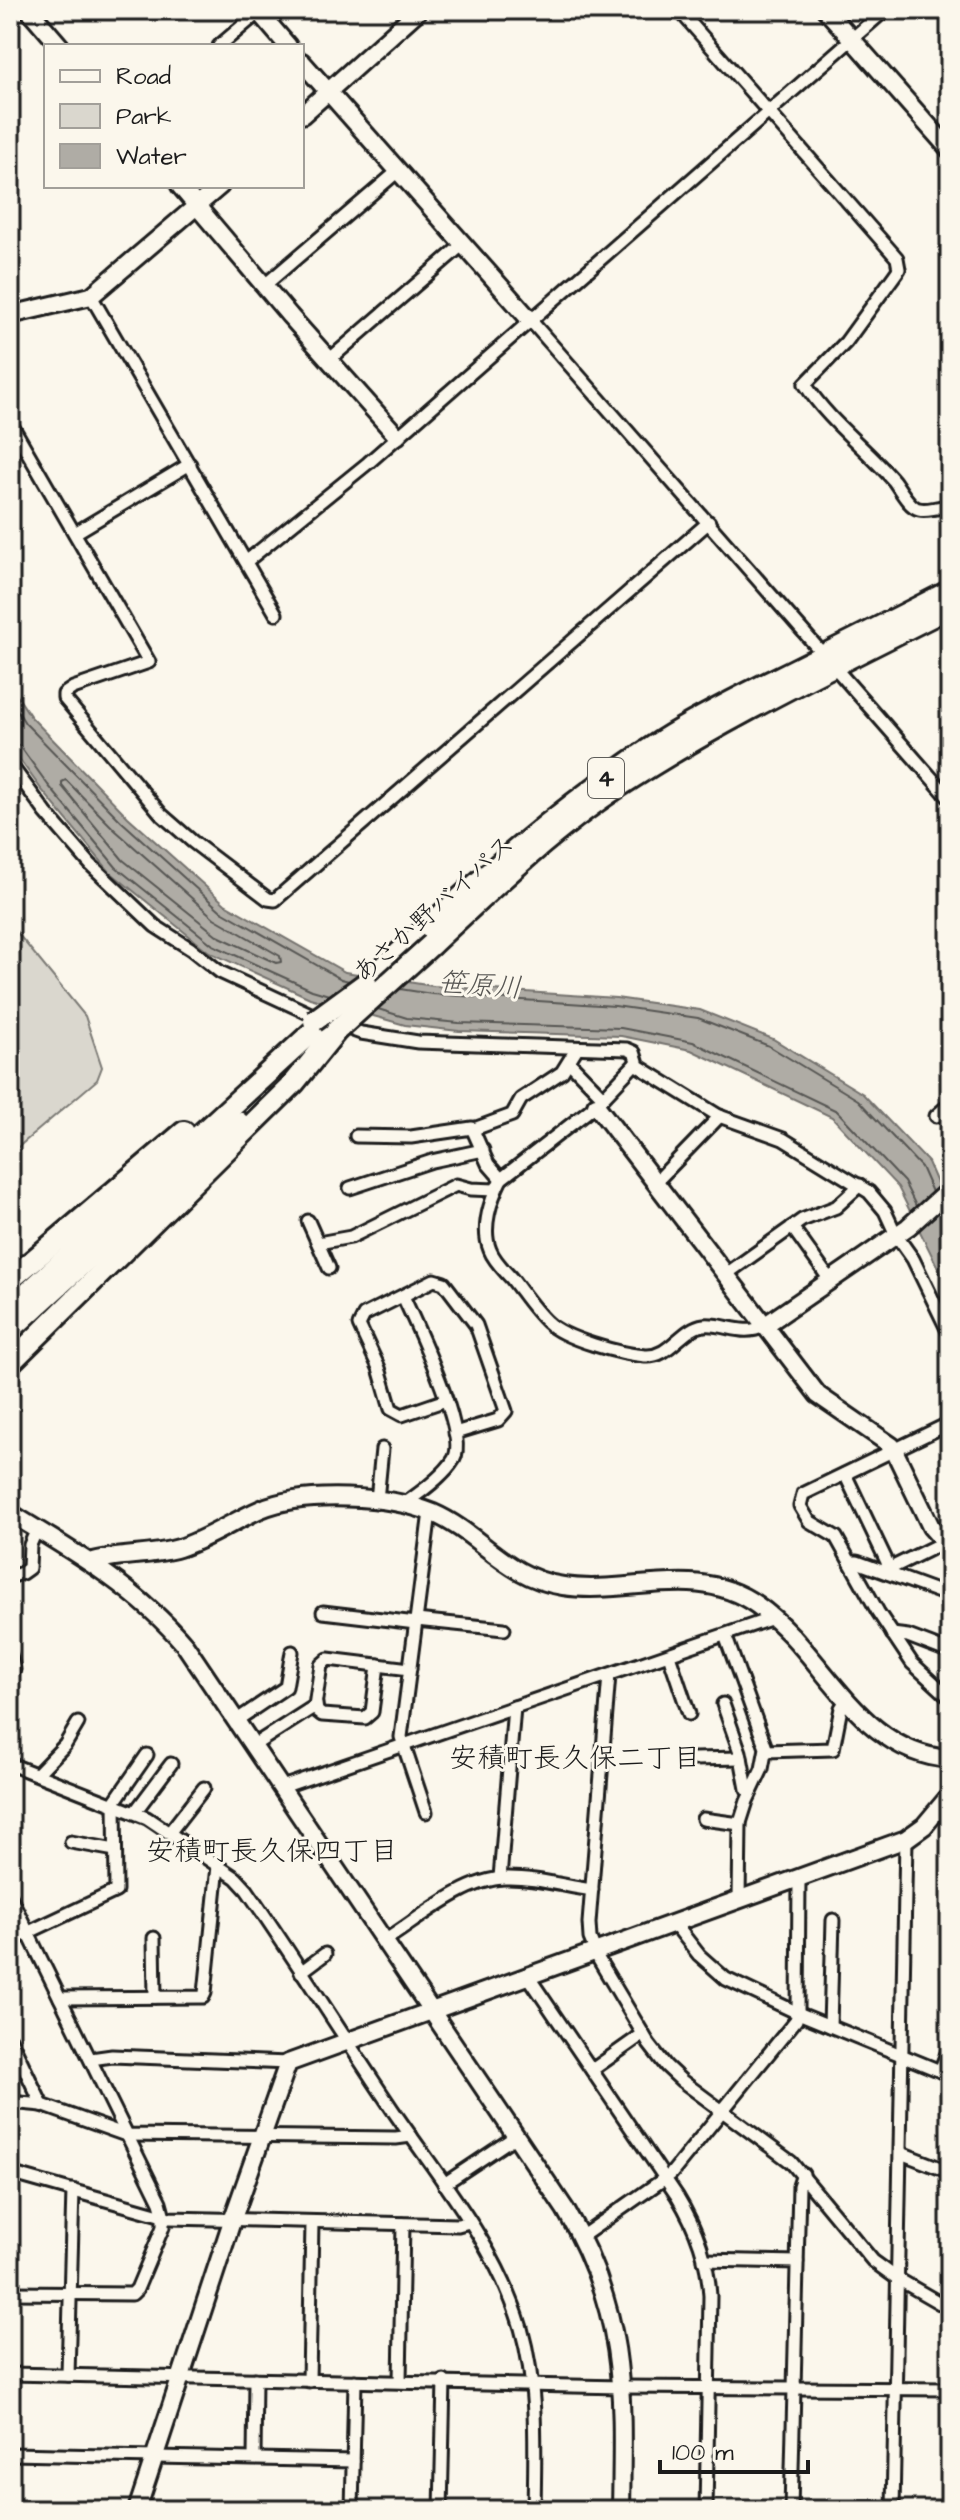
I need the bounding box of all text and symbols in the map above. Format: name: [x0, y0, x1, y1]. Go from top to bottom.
legend: [44, 44, 304, 188]
text: Road: [116, 60, 171, 94]
text: Park: [116, 100, 172, 134]
text: Water: [116, 140, 187, 174]
road number: 4: [588, 758, 624, 798]
street label: あさか野バイパス: [345, 826, 522, 991]
water label: 笹原川: [437, 963, 523, 1008]
district label: 安積町長久保二丁目: [449, 1739, 701, 1778]
district label: 安積町長久保四丁目: [146, 1832, 398, 1871]
scale bar: [660, 2424, 808, 2474]
text: 100 m: [672, 2436, 734, 2470]

